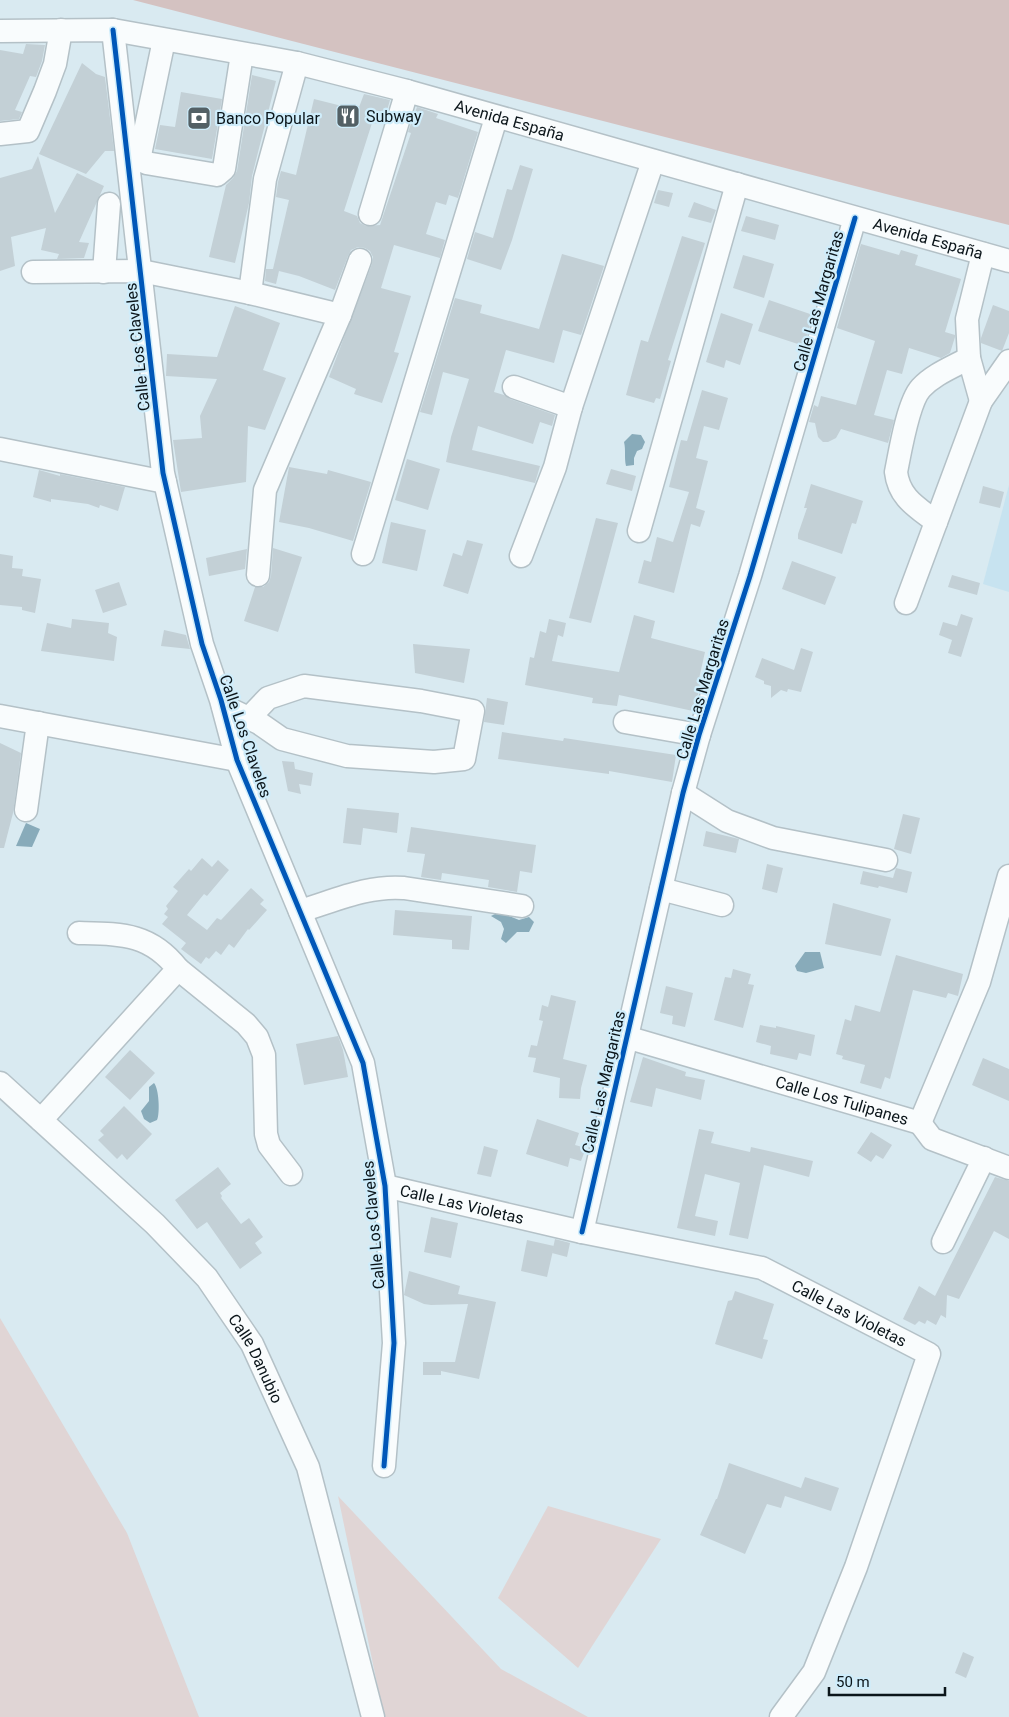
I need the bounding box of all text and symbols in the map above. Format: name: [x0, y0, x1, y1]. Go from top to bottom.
street label: Avenida España: [452, 96, 566, 145]
restaurant icon: Subway: [335, 103, 361, 129]
bank icon: Banco Popular: [186, 105, 212, 131]
place label: Subway: [366, 107, 422, 126]
place label: Banco Popular: [216, 109, 320, 128]
street label: Avenida España: [871, 214, 985, 263]
street label: Calle Las Margaritas: [789, 228, 848, 374]
street label: Calle Los Claveles: [121, 282, 154, 412]
street label: Calle Las Margaritas: [672, 617, 733, 762]
street label: Calle Los Claveles: [216, 672, 276, 800]
street label: Calle Las Margaritas: [578, 1009, 629, 1155]
street label: Calle Los Tulipanes: [773, 1072, 911, 1129]
street label: Calle Los Claveles: [358, 1160, 389, 1290]
street label: Calle Las Violetas: [398, 1181, 526, 1228]
street label: Calle Las Violetas: [788, 1276, 910, 1351]
street label: Calle Danubio: [224, 1310, 287, 1406]
scale bar: [829, 1664, 945, 1696]
text: 50 m: [836, 1673, 870, 1691]

